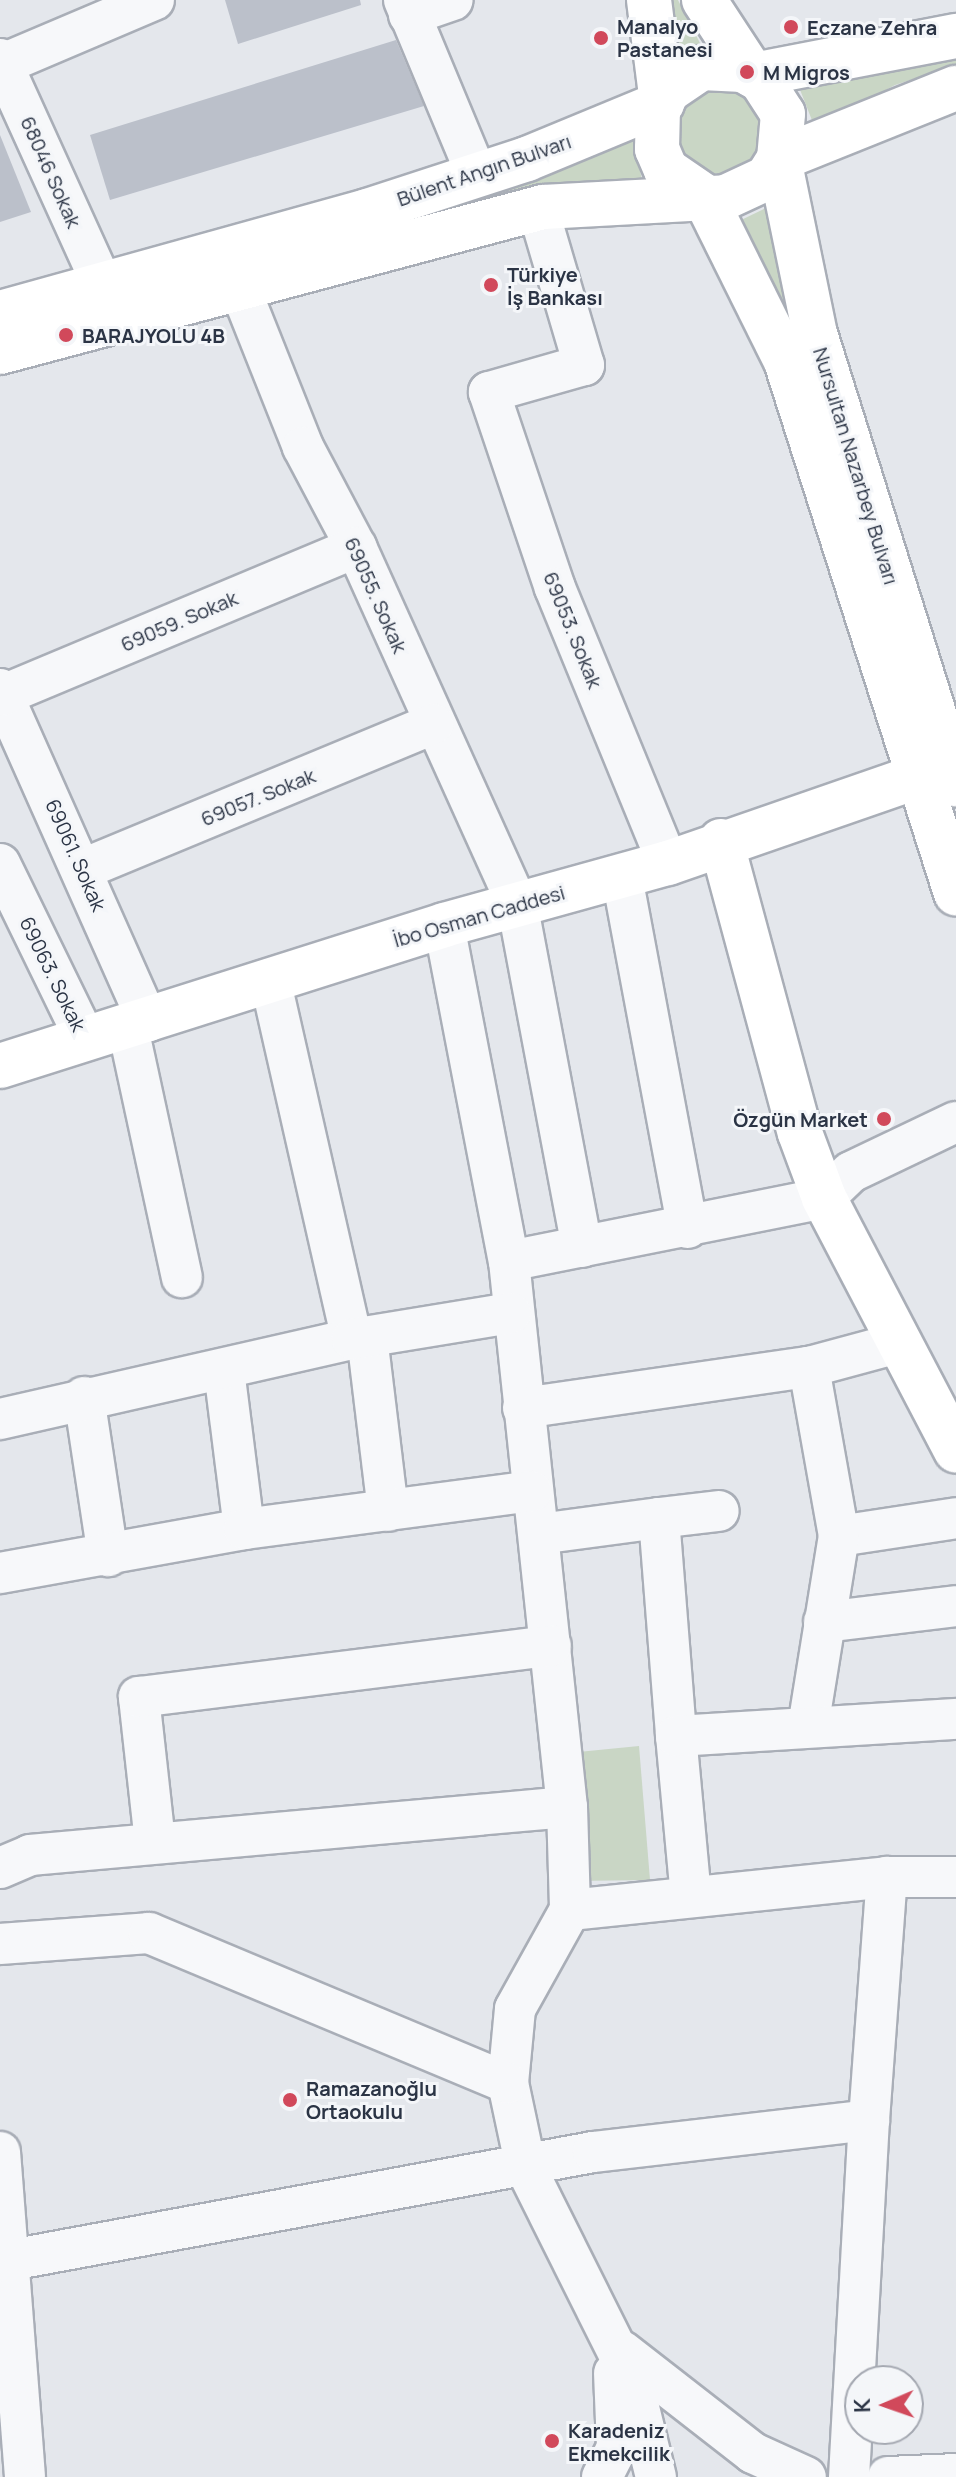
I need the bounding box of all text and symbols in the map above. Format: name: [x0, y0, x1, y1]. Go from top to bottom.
place label: Manalyo Pastanesi: [617, 14, 713, 61]
place label: Eczane Zehra: [807, 15, 937, 39]
marker: Eczane Zehra: [782, 18, 800, 36]
marker: Manalyo Pastanesi: [592, 29, 610, 47]
place label: M Migros: [763, 60, 850, 84]
marker: M Migros: [738, 63, 756, 81]
street label: 68046 Sokak: [16, 113, 86, 231]
street label: Bülent Angın Bulvarı: [394, 129, 574, 211]
place label: Türkiye İş Bankası: [507, 262, 603, 309]
marker: Türkiye İş Bankası: [482, 276, 500, 294]
place label: BARAJYOLU 4B: [82, 323, 225, 347]
marker: BARAJYOLU 4B: [57, 326, 75, 344]
street label: Nursultan Nazarbey Bulvarı: [808, 344, 904, 588]
street label: 69055. Sokak: [340, 533, 412, 657]
street label: 69053. Sokak: [539, 568, 607, 692]
street label: 69059. Sokak: [117, 586, 241, 656]
street label: 69057. Sokak: [197, 763, 319, 831]
street label: 69061. Sokak: [41, 795, 111, 915]
street label: İbo Osman Caddesi: [391, 880, 567, 952]
street label: 69063. Sokak: [15, 913, 91, 1035]
place label: Özgün Market: [733, 1107, 868, 1131]
marker: Özgün Market: [875, 1110, 893, 1128]
place label: Ramazanoğlu Ortaokulu: [306, 2076, 437, 2123]
marker: Ramazanoğlu Ortaokulu: [281, 2091, 299, 2109]
north arrow: [844, 2365, 924, 2445]
text: K: [847, 2398, 877, 2413]
place label: Karadeniz Ekmekcilik: [568, 2418, 670, 2465]
marker: Karadeniz Ekmekcilik: [543, 2432, 561, 2450]

